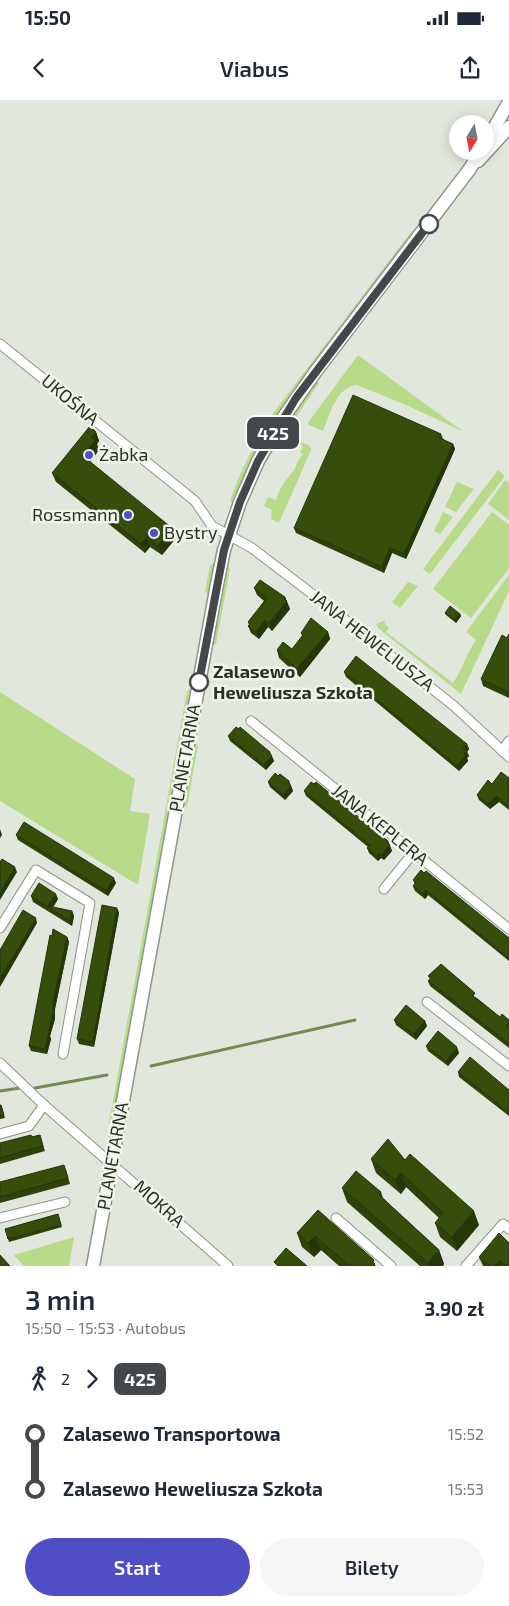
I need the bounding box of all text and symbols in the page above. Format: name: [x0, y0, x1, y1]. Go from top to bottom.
text: 15:50: [25, 6, 71, 29]
icon: back: [25, 54, 53, 82]
icon: share: [456, 54, 484, 82]
text: Viabus: [220, 55, 289, 81]
north arrow: [449, 115, 494, 160]
map controls: [449, 115, 494, 160]
unlabelled marker: [419, 214, 439, 234]
street label: UKOŚNA: [37, 369, 104, 430]
line badge: 425: [244, 417, 302, 449]
text: 425: [257, 422, 289, 444]
place label: Żabka: [99, 443, 148, 465]
marker: Żabka: [83, 449, 95, 461]
place label: Rossmann: [32, 503, 118, 525]
marker: Rossmann: [122, 509, 134, 521]
place label: Bystry: [164, 521, 218, 543]
marker: Bystry: [148, 527, 160, 539]
street label: JANA HEWELIUSZA: [306, 585, 440, 696]
place label: Zalasewo Heweliusza Szkoła: [213, 660, 373, 703]
marker: Zalasewo Heweliusza Szkoła: [189, 672, 209, 692]
street label: PLANETARNA: [164, 701, 204, 814]
street label: JANA KEPLERA: [328, 779, 434, 870]
street label: PLANETARNA: [92, 1099, 132, 1212]
street label: MOKRA: [130, 1175, 190, 1232]
text: 3 min: [25, 1282, 95, 1316]
text: 3.90 zł: [424, 1297, 484, 1320]
text: 15:50 – 15:53 · Autobus: [25, 1318, 186, 1337]
icon: walk: [25, 1365, 53, 1393]
icon: forward: [78, 1365, 106, 1393]
text: 425: [124, 1368, 156, 1390]
text: 2: [61, 1369, 70, 1388]
text: Zalasewo Transportowa: [63, 1422, 281, 1445]
text: 15:52: [448, 1424, 484, 1443]
text: Zalasewo Heweliusza Szkoła: [63, 1477, 323, 1500]
text: 15:53: [448, 1479, 484, 1498]
button: Start: [25, 1538, 250, 1596]
button: Bilety: [260, 1538, 484, 1596]

